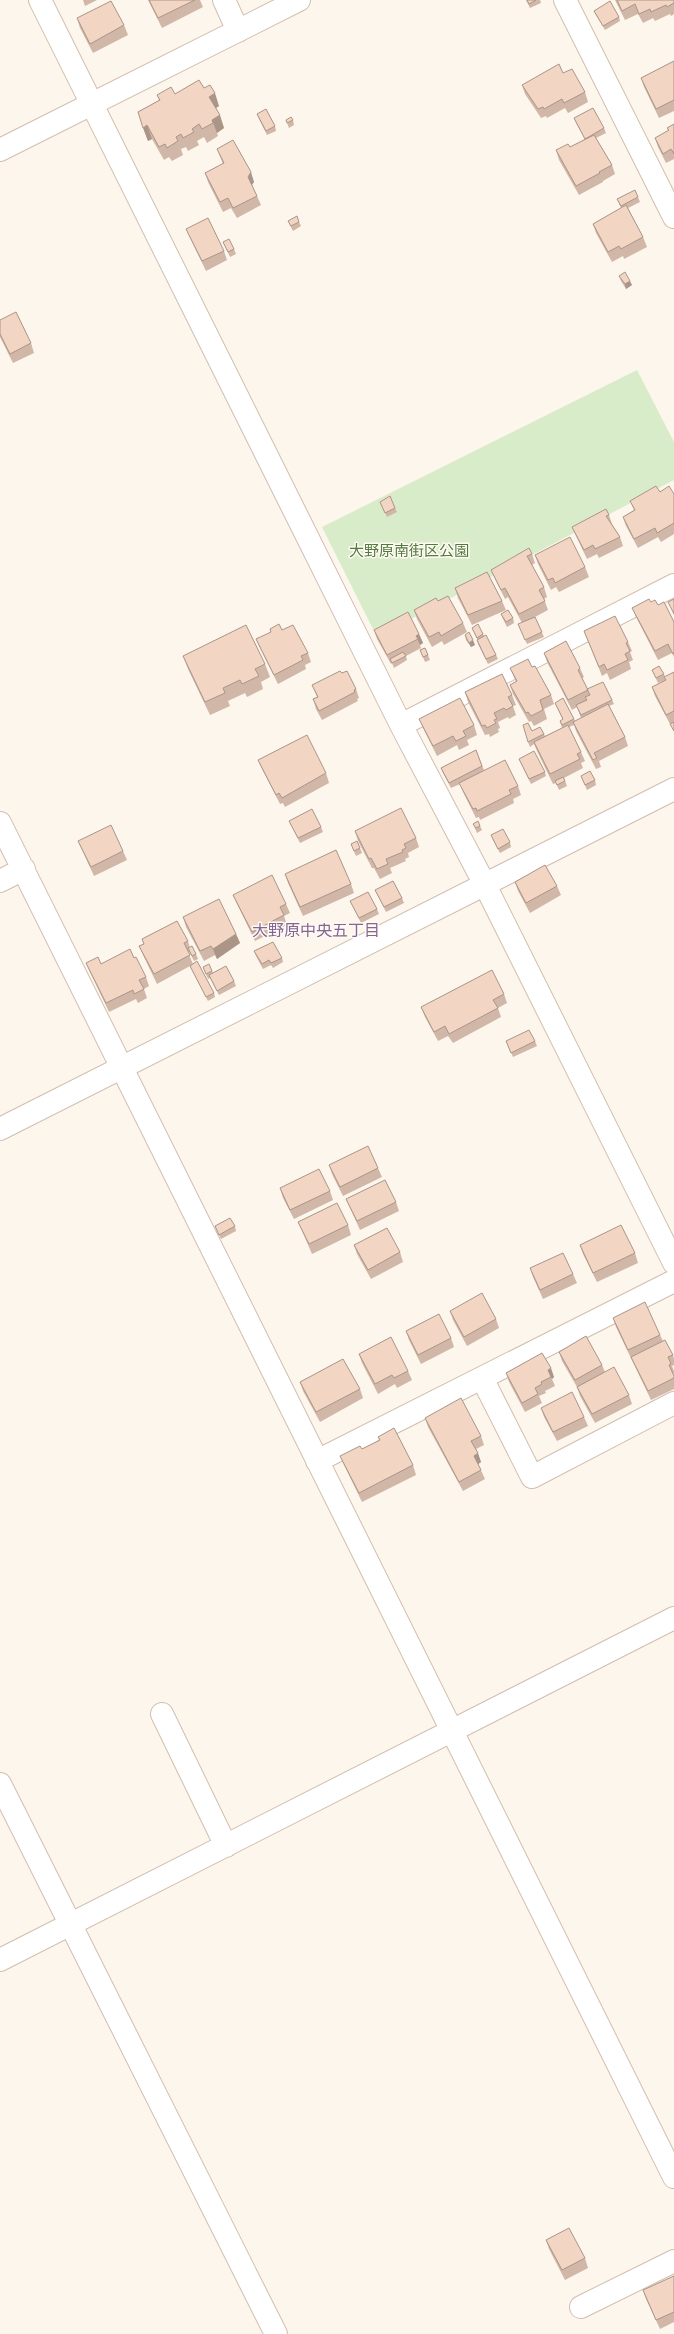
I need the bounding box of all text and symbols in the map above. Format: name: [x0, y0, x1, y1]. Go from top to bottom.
park label: 大野原南街区公園: [349, 542, 469, 560]
district label: 大野原中央五丁目: [252, 921, 380, 940]

